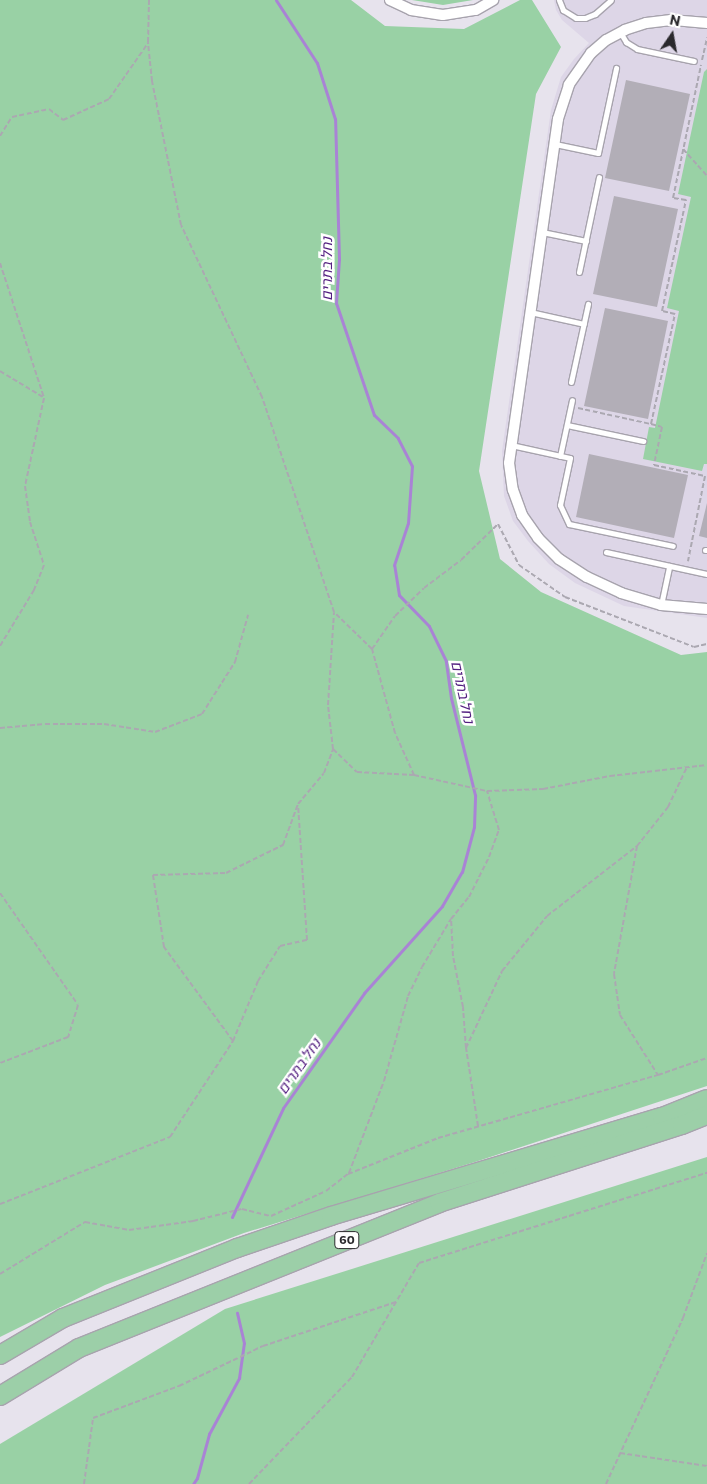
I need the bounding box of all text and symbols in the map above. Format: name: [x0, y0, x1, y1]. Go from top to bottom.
north arrow: [647, 10, 697, 60]
text: N: [668, 10, 682, 29]
water label: נחל בתרים: [318, 237, 336, 301]
water label: נחל בתרים: [448, 659, 478, 725]
water label: נחל בתרים: [273, 1035, 325, 1097]
road number: 60: [333, 1230, 361, 1250]

